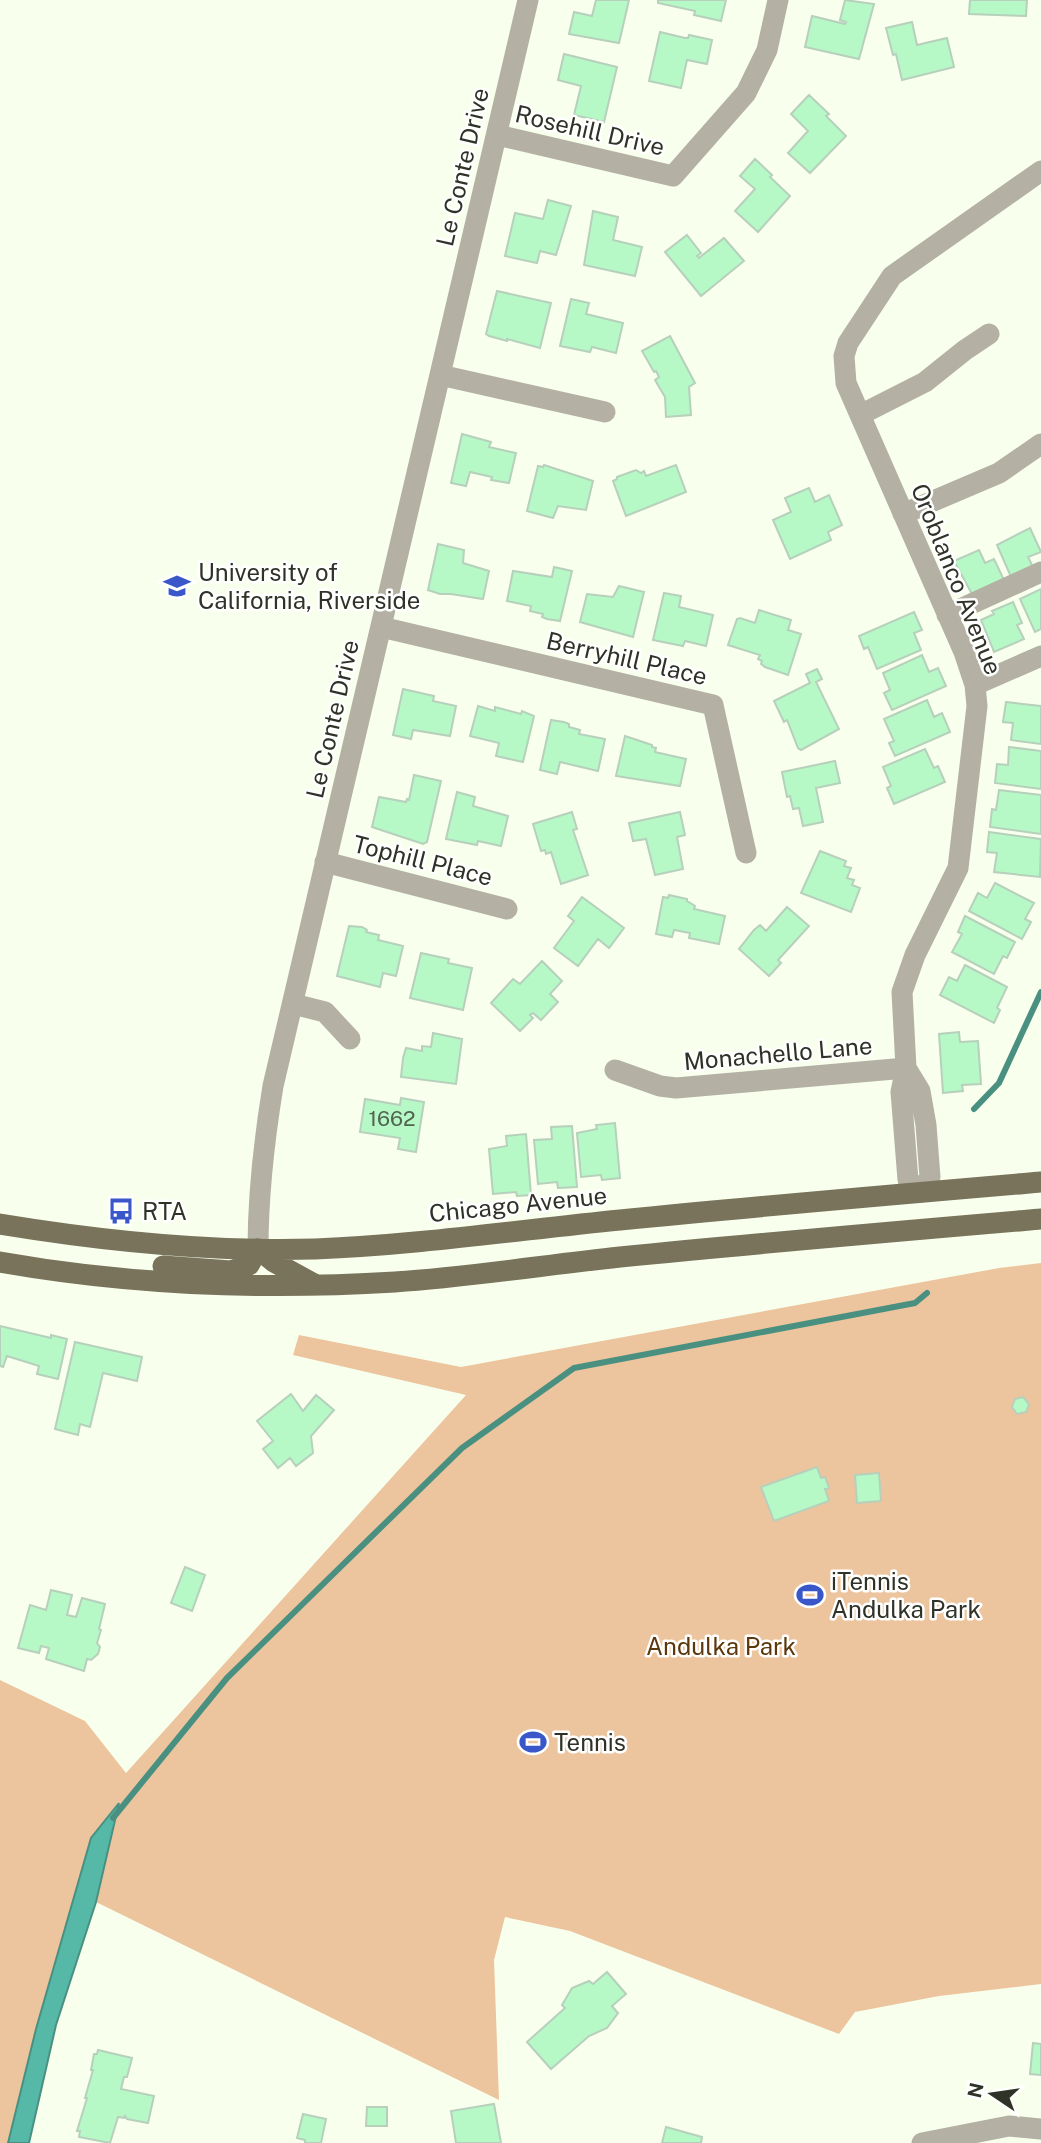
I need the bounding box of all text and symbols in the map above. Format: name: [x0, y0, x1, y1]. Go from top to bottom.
street label: Le Conte Drive: [430, 85, 494, 249]
street label: Rosehill Drive: [513, 99, 667, 161]
street label: Oroblanco Avenue: [906, 479, 1008, 679]
place label: University of California, Riverside: [198, 558, 420, 614]
school or university icon: University of California, Riverside: [162, 571, 192, 601]
street label: Berryhill Place: [544, 626, 710, 690]
street label: Le Conte Drive: [300, 637, 364, 801]
street label: Tophill Place: [350, 829, 496, 891]
street label: Monachello Lane: [683, 1031, 873, 1075]
house number: 1662: [368, 1106, 416, 1131]
street label: Chicago Avenue: [428, 1181, 608, 1227]
bus stop icon: RTA: [106, 1196, 136, 1226]
place label: RTA: [142, 1197, 187, 1225]
place label: iTennis Andulka Park: [831, 1567, 981, 1623]
sports icon: iTennis Andulka Park: [795, 1580, 825, 1610]
park label: Andulka Park: [646, 1632, 796, 1660]
sports icon: Tennis: [518, 1727, 548, 1757]
place label: Tennis: [554, 1728, 626, 1756]
north arrow: [957, 2059, 1027, 2129]
text: N: [963, 2080, 988, 2100]

